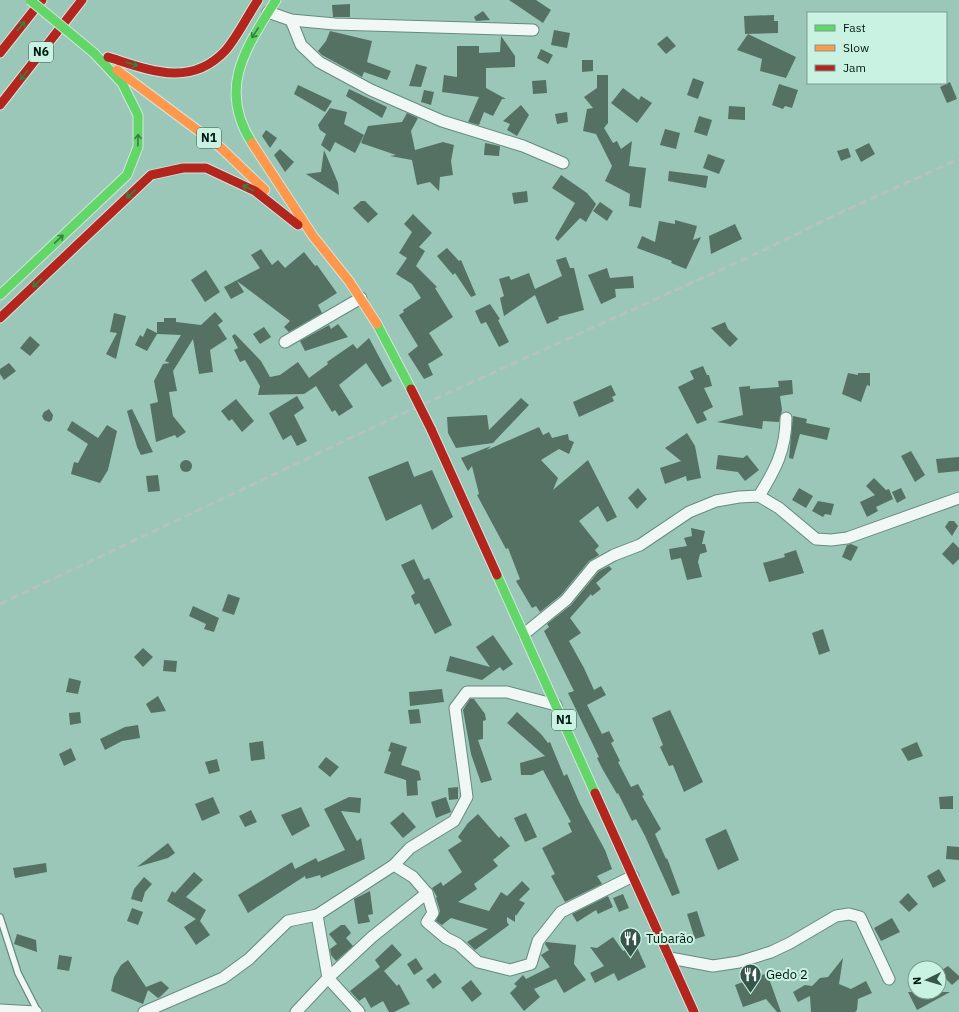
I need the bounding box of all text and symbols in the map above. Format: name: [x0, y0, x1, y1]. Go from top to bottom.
legend: [807, 12, 947, 84]
text: Fast: [843, 20, 866, 35]
one-way arrow: [17, 21, 26, 32]
one-way arrow: [251, 27, 259, 39]
text: Slow: [843, 40, 869, 55]
road number: N6: [29, 42, 53, 62]
text: Jam: [843, 60, 866, 75]
one-way arrow: [125, 61, 138, 68]
one-way arrow: [19, 69, 28, 80]
road number: N1: [197, 128, 221, 148]
one-way arrow: [134, 134, 142, 147]
one-way arrow: [242, 184, 254, 191]
one-way arrow: [126, 189, 136, 199]
one-way arrow: [54, 234, 64, 244]
one-way arrow: [32, 278, 42, 288]
road number: N1: [552, 710, 576, 730]
restaurant icon: Tubarão: [618, 925, 644, 958]
place label: Tubarão: [646, 930, 694, 947]
north arrow: [907, 960, 947, 1000]
restaurant icon: Gedo 2: [737, 961, 763, 994]
place label: Gedo 2: [766, 966, 808, 983]
text: N: [910, 976, 924, 985]

